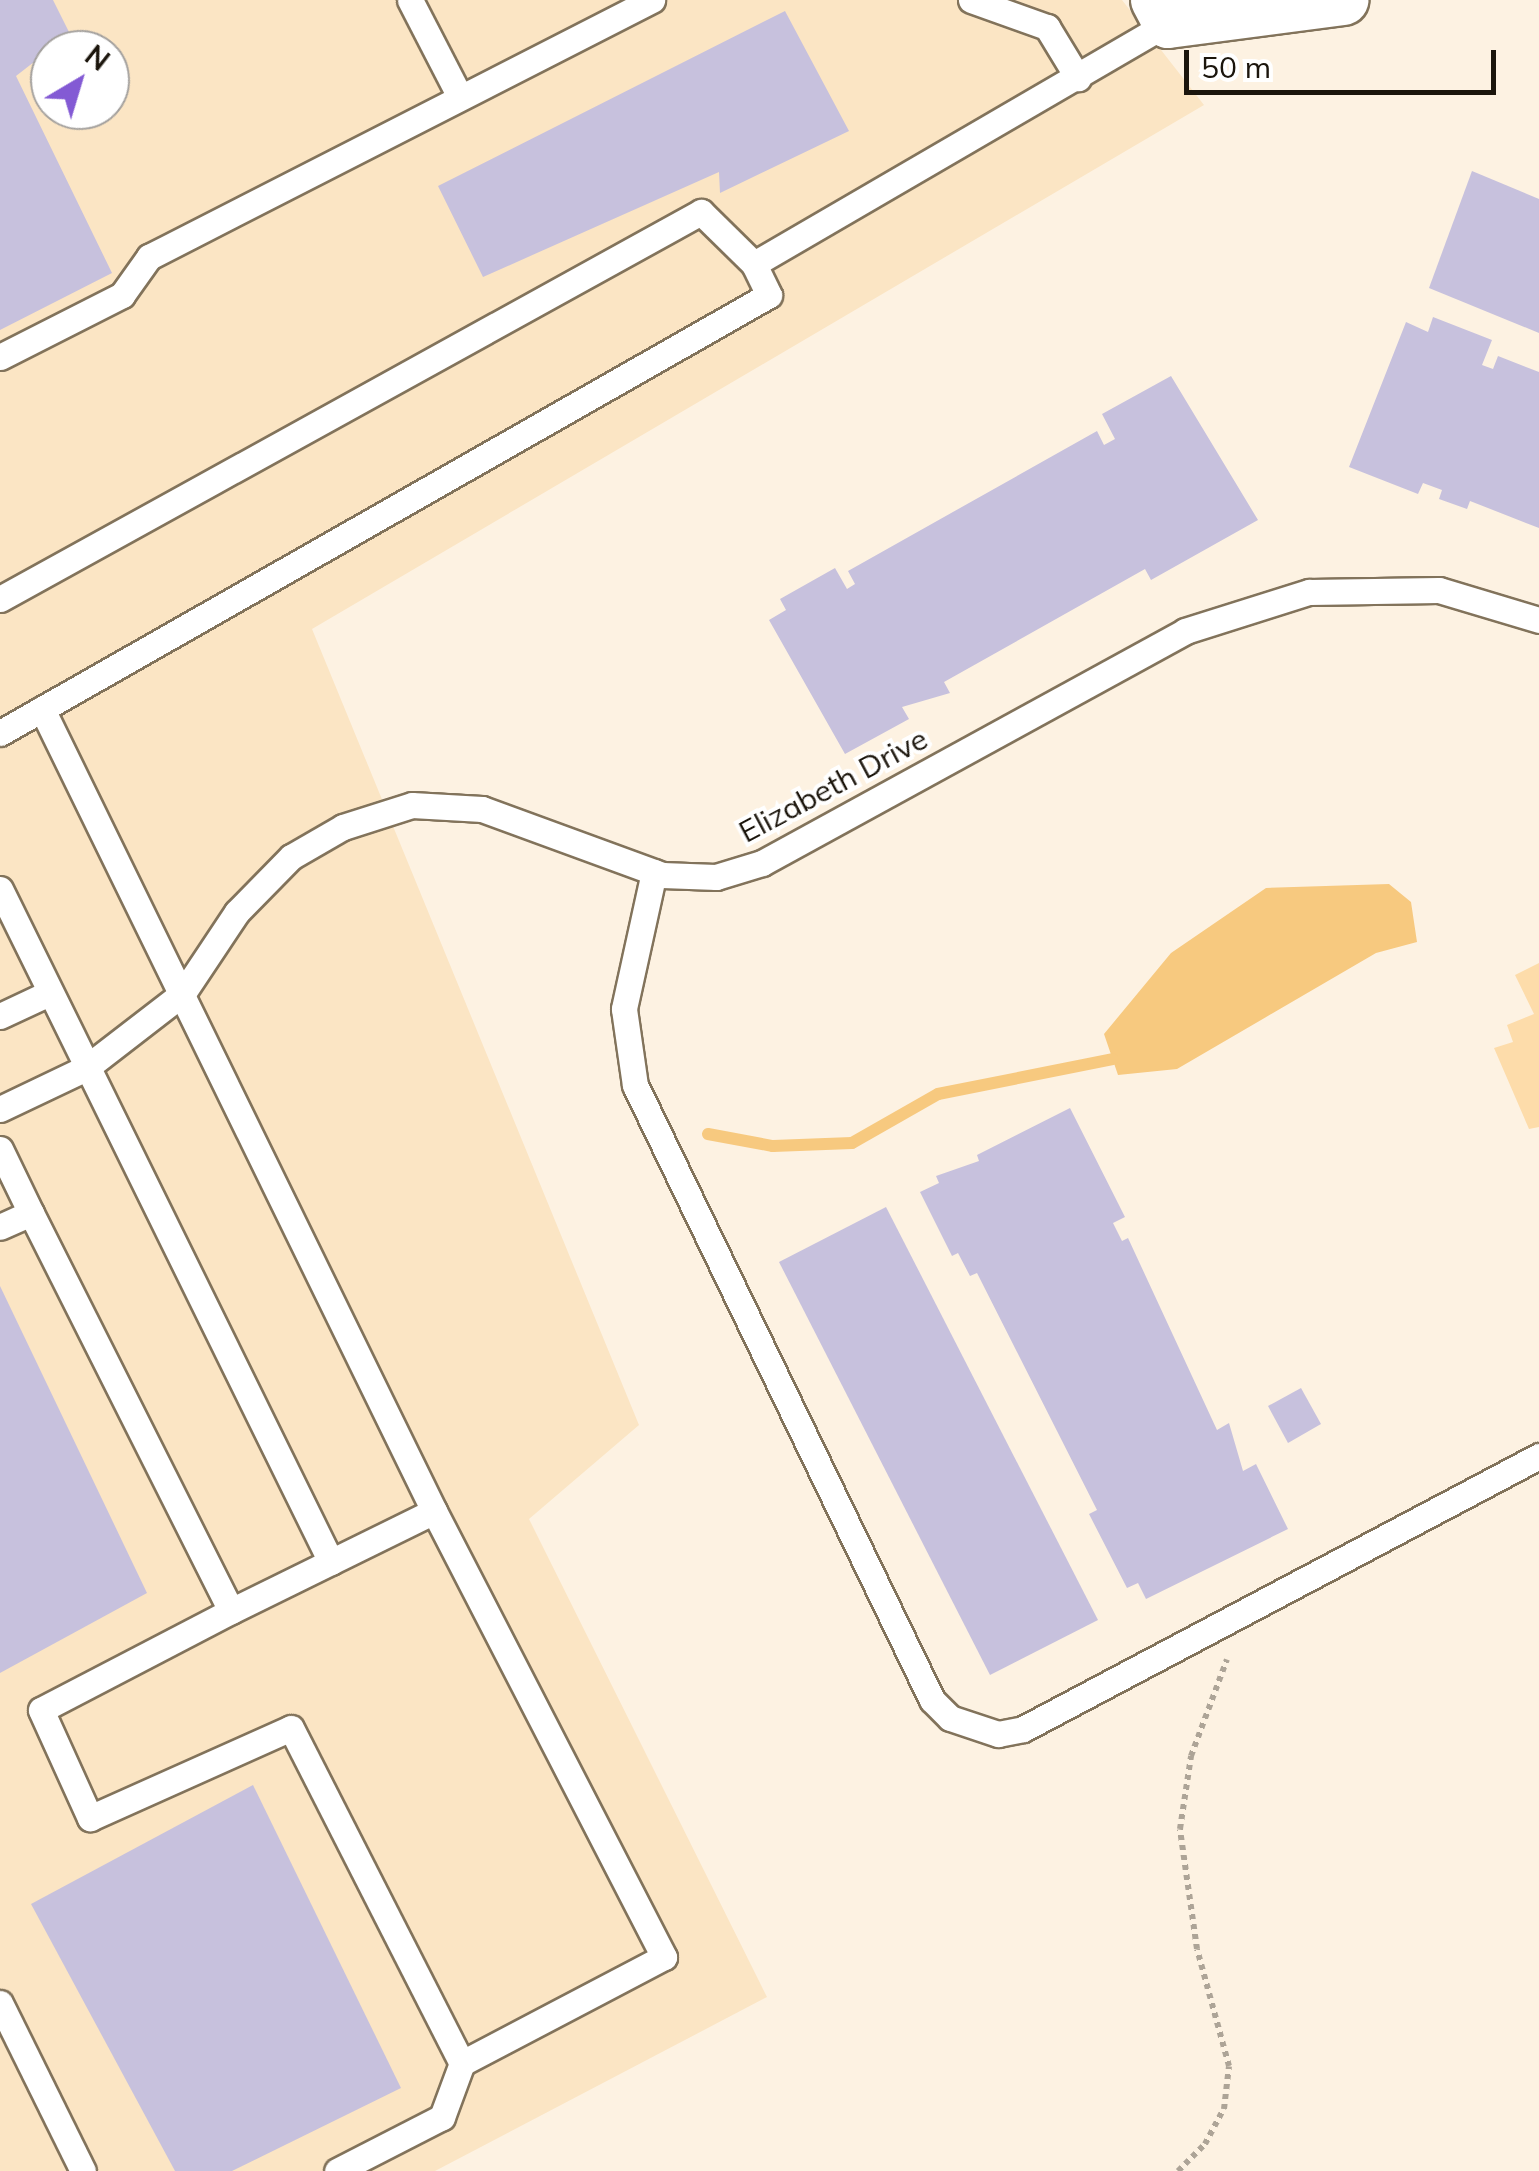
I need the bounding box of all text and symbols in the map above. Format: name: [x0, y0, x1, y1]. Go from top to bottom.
north arrow: [30, 30, 130, 130]
scale bar: [1189, 30, 1502, 92]
text: N: [78, 37, 117, 78]
text: 50 m: [1201, 48, 1271, 86]
street label: Elizabeth Drive: [733, 720, 933, 850]

